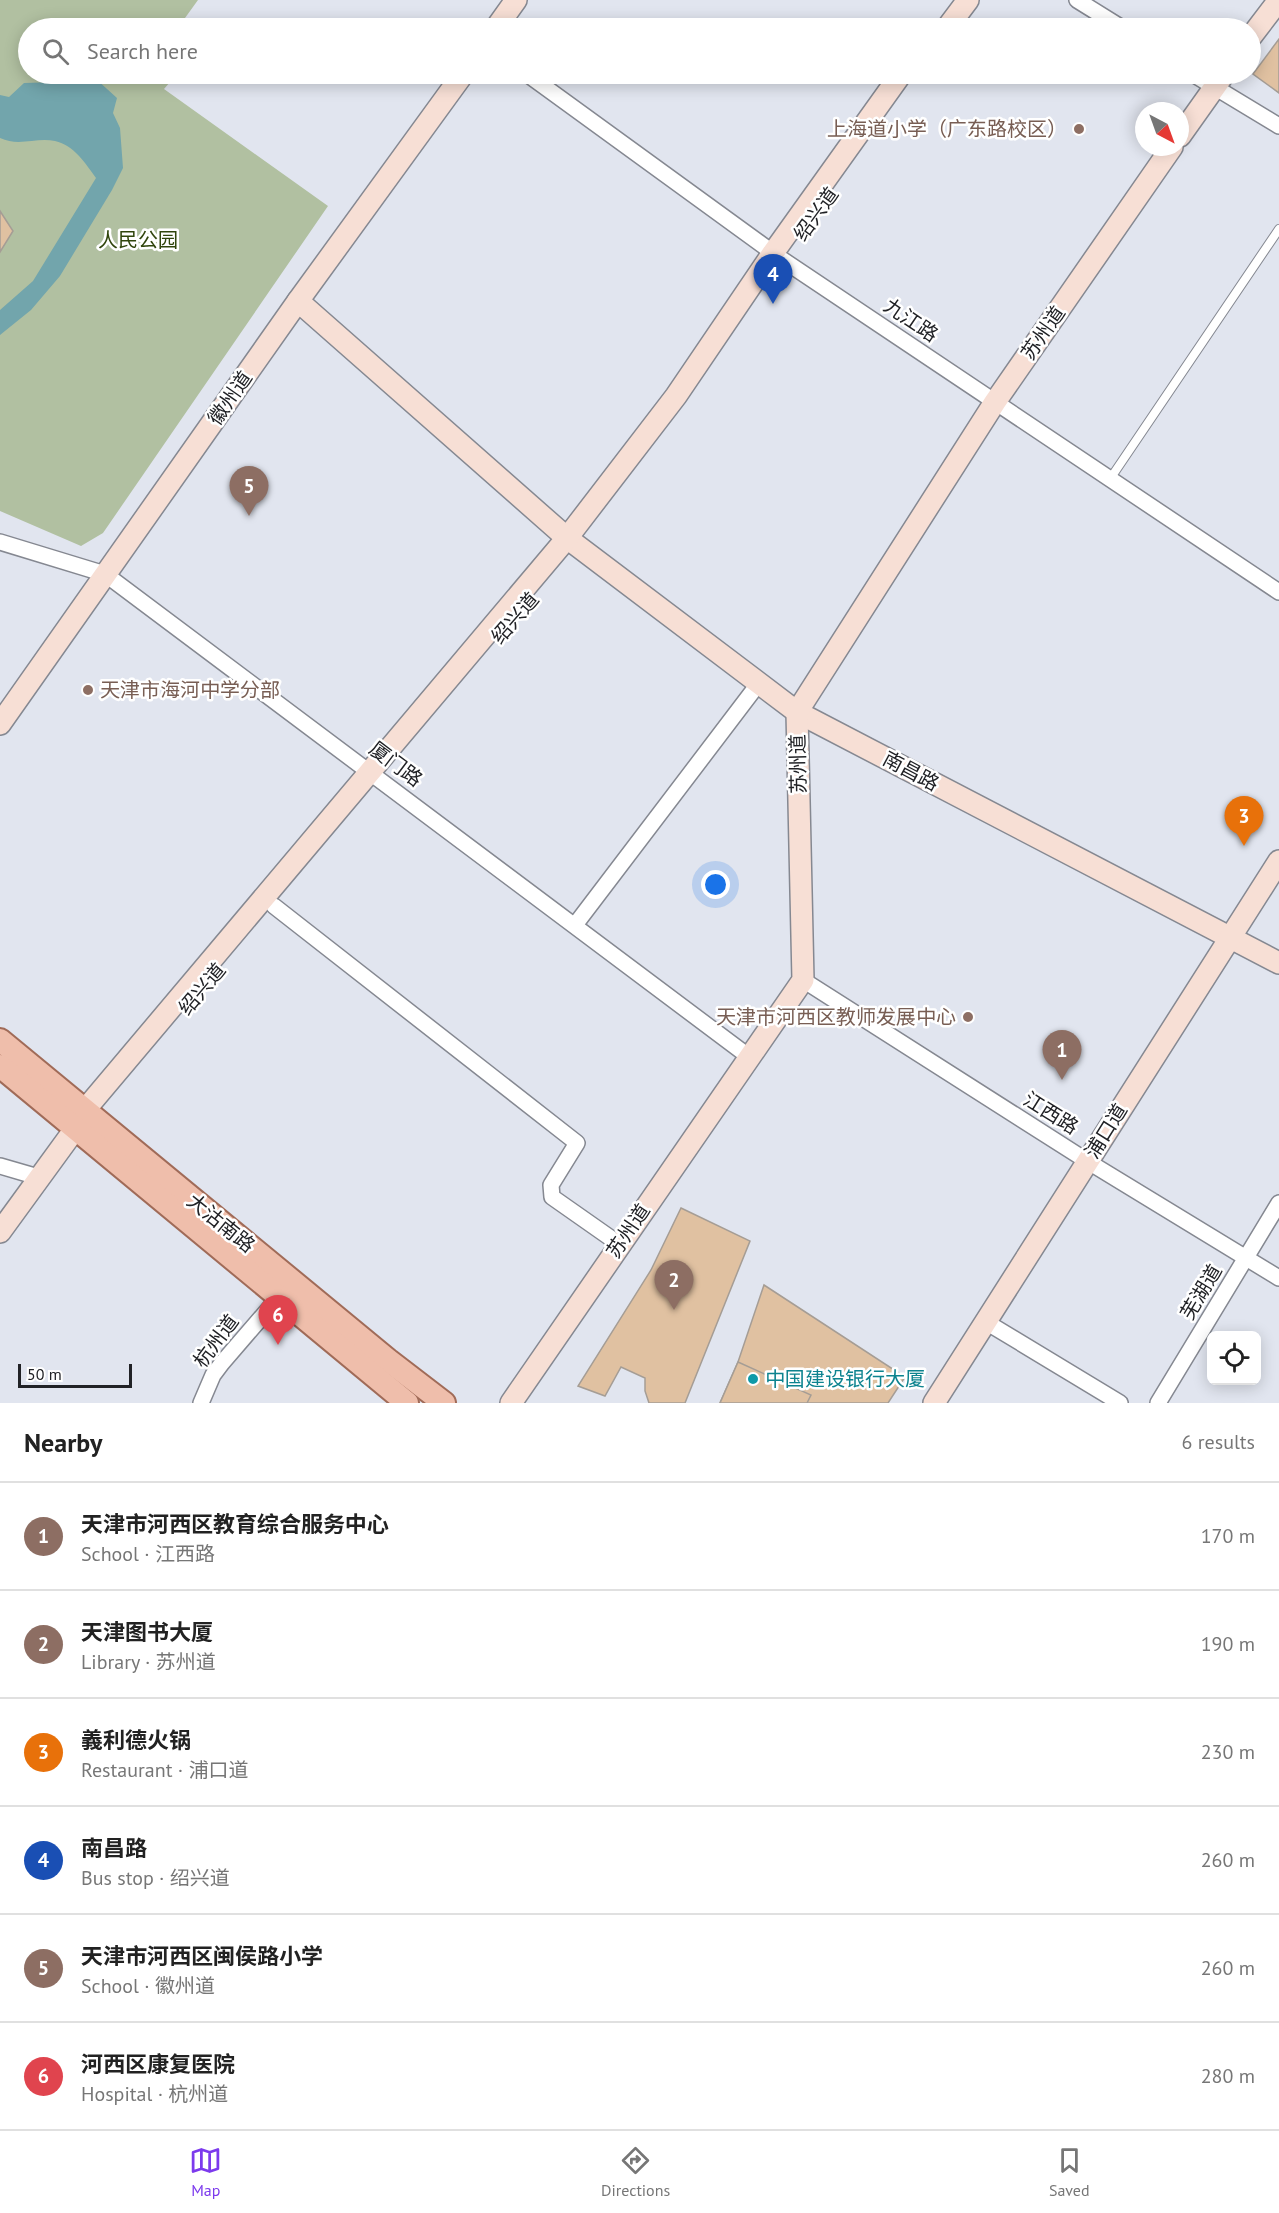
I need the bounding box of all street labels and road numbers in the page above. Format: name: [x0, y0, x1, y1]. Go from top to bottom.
street label: 绍兴道: [788, 182, 844, 246]
street label: 九江路: [879, 292, 943, 348]
street label: 苏州道: [1015, 301, 1071, 365]
street label: 徽州道: [202, 366, 258, 430]
street label: 绍兴道: [486, 587, 544, 649]
street label: 苏州道: [784, 734, 812, 794]
street label: 厦门路: [364, 736, 428, 792]
street label: 南昌路: [878, 745, 944, 797]
street label: 绍兴道: [173, 958, 231, 1020]
street label: 江西路: [1019, 1086, 1083, 1140]
street label: 浦口道: [1079, 1099, 1133, 1163]
street label: 大沽南路: [182, 1188, 260, 1258]
street label: 苏州道: [600, 1199, 656, 1263]
street label: 芜湖道: [1174, 1260, 1228, 1324]
street label: 杭州道: [188, 1309, 244, 1373]

